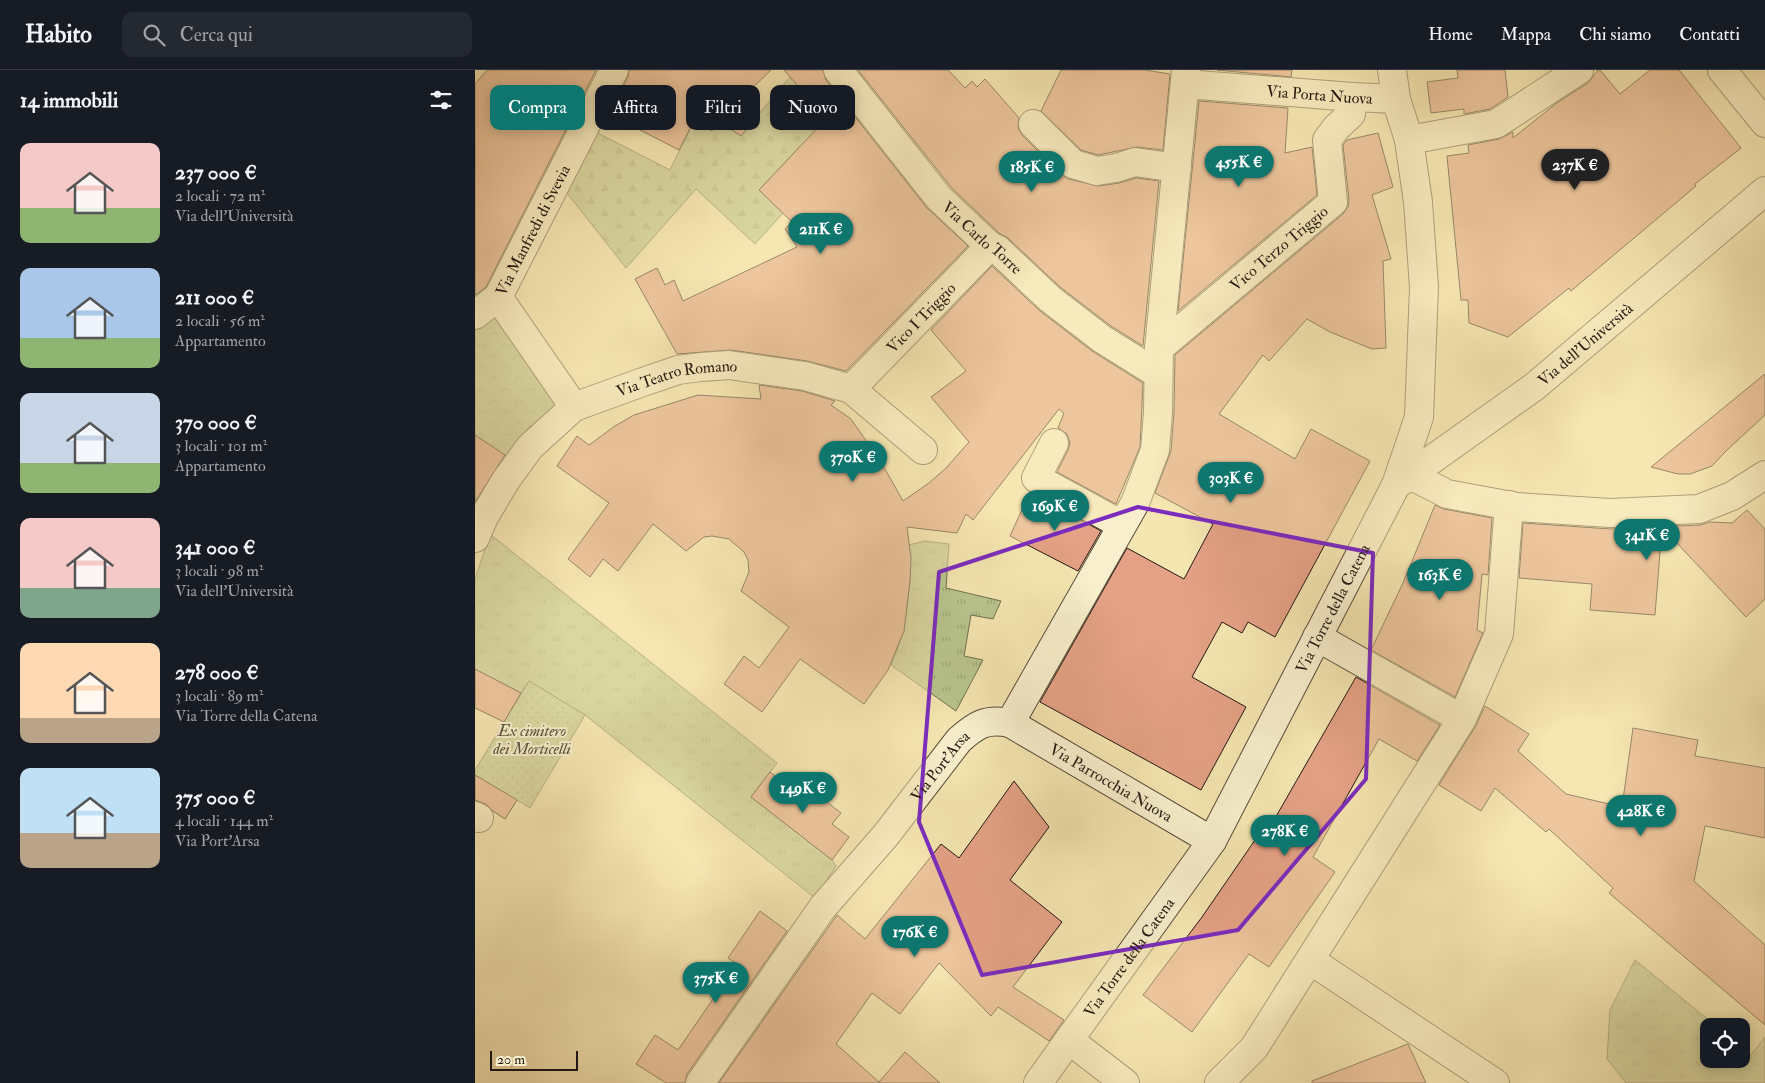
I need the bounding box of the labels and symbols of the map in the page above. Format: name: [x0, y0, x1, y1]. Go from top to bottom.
street label: Via Porta Nuova: [1266, 81, 1374, 109]
pin: 455K €: [1198, 146, 1280, 188]
pin: 237K €: [1534, 148, 1616, 191]
pin: 185K €: [991, 150, 1073, 193]
street label: Via Manfredi di Svevia: [491, 161, 575, 299]
street label: Via Carlo Torre: [938, 197, 1026, 279]
street label: Vico Terzo Triggio: [1226, 201, 1333, 295]
pin: 211K €: [780, 212, 862, 255]
street label: Vico I Triggio: [883, 278, 960, 358]
street label: Via dell'Università: [1534, 298, 1638, 391]
street label: Via Teatro Romano: [614, 356, 739, 402]
pin: 370K €: [812, 440, 894, 483]
pin: 303K €: [1190, 462, 1272, 504]
pin: 169K €: [1014, 490, 1096, 532]
pin: 341K €: [1606, 518, 1688, 561]
street label: Via Torre della Catena: [1292, 540, 1375, 677]
pin: 163K €: [1399, 558, 1481, 601]
park label: Ex cimitero dei Morticelli: [492, 721, 572, 759]
street label: Via Port'Arsa: [906, 726, 974, 806]
street label: Via Parrocchia Nuova: [1046, 739, 1176, 827]
pin: 149K €: [762, 772, 844, 814]
pin: 428K €: [1600, 794, 1682, 837]
pin: 278K €: [1244, 814, 1326, 857]
street label: Via Torre della Catena: [1080, 894, 1179, 1021]
pin: 176K €: [874, 916, 956, 958]
pin: 375K €: [675, 962, 757, 1004]
scale bar: [490, 1048, 577, 1071]

